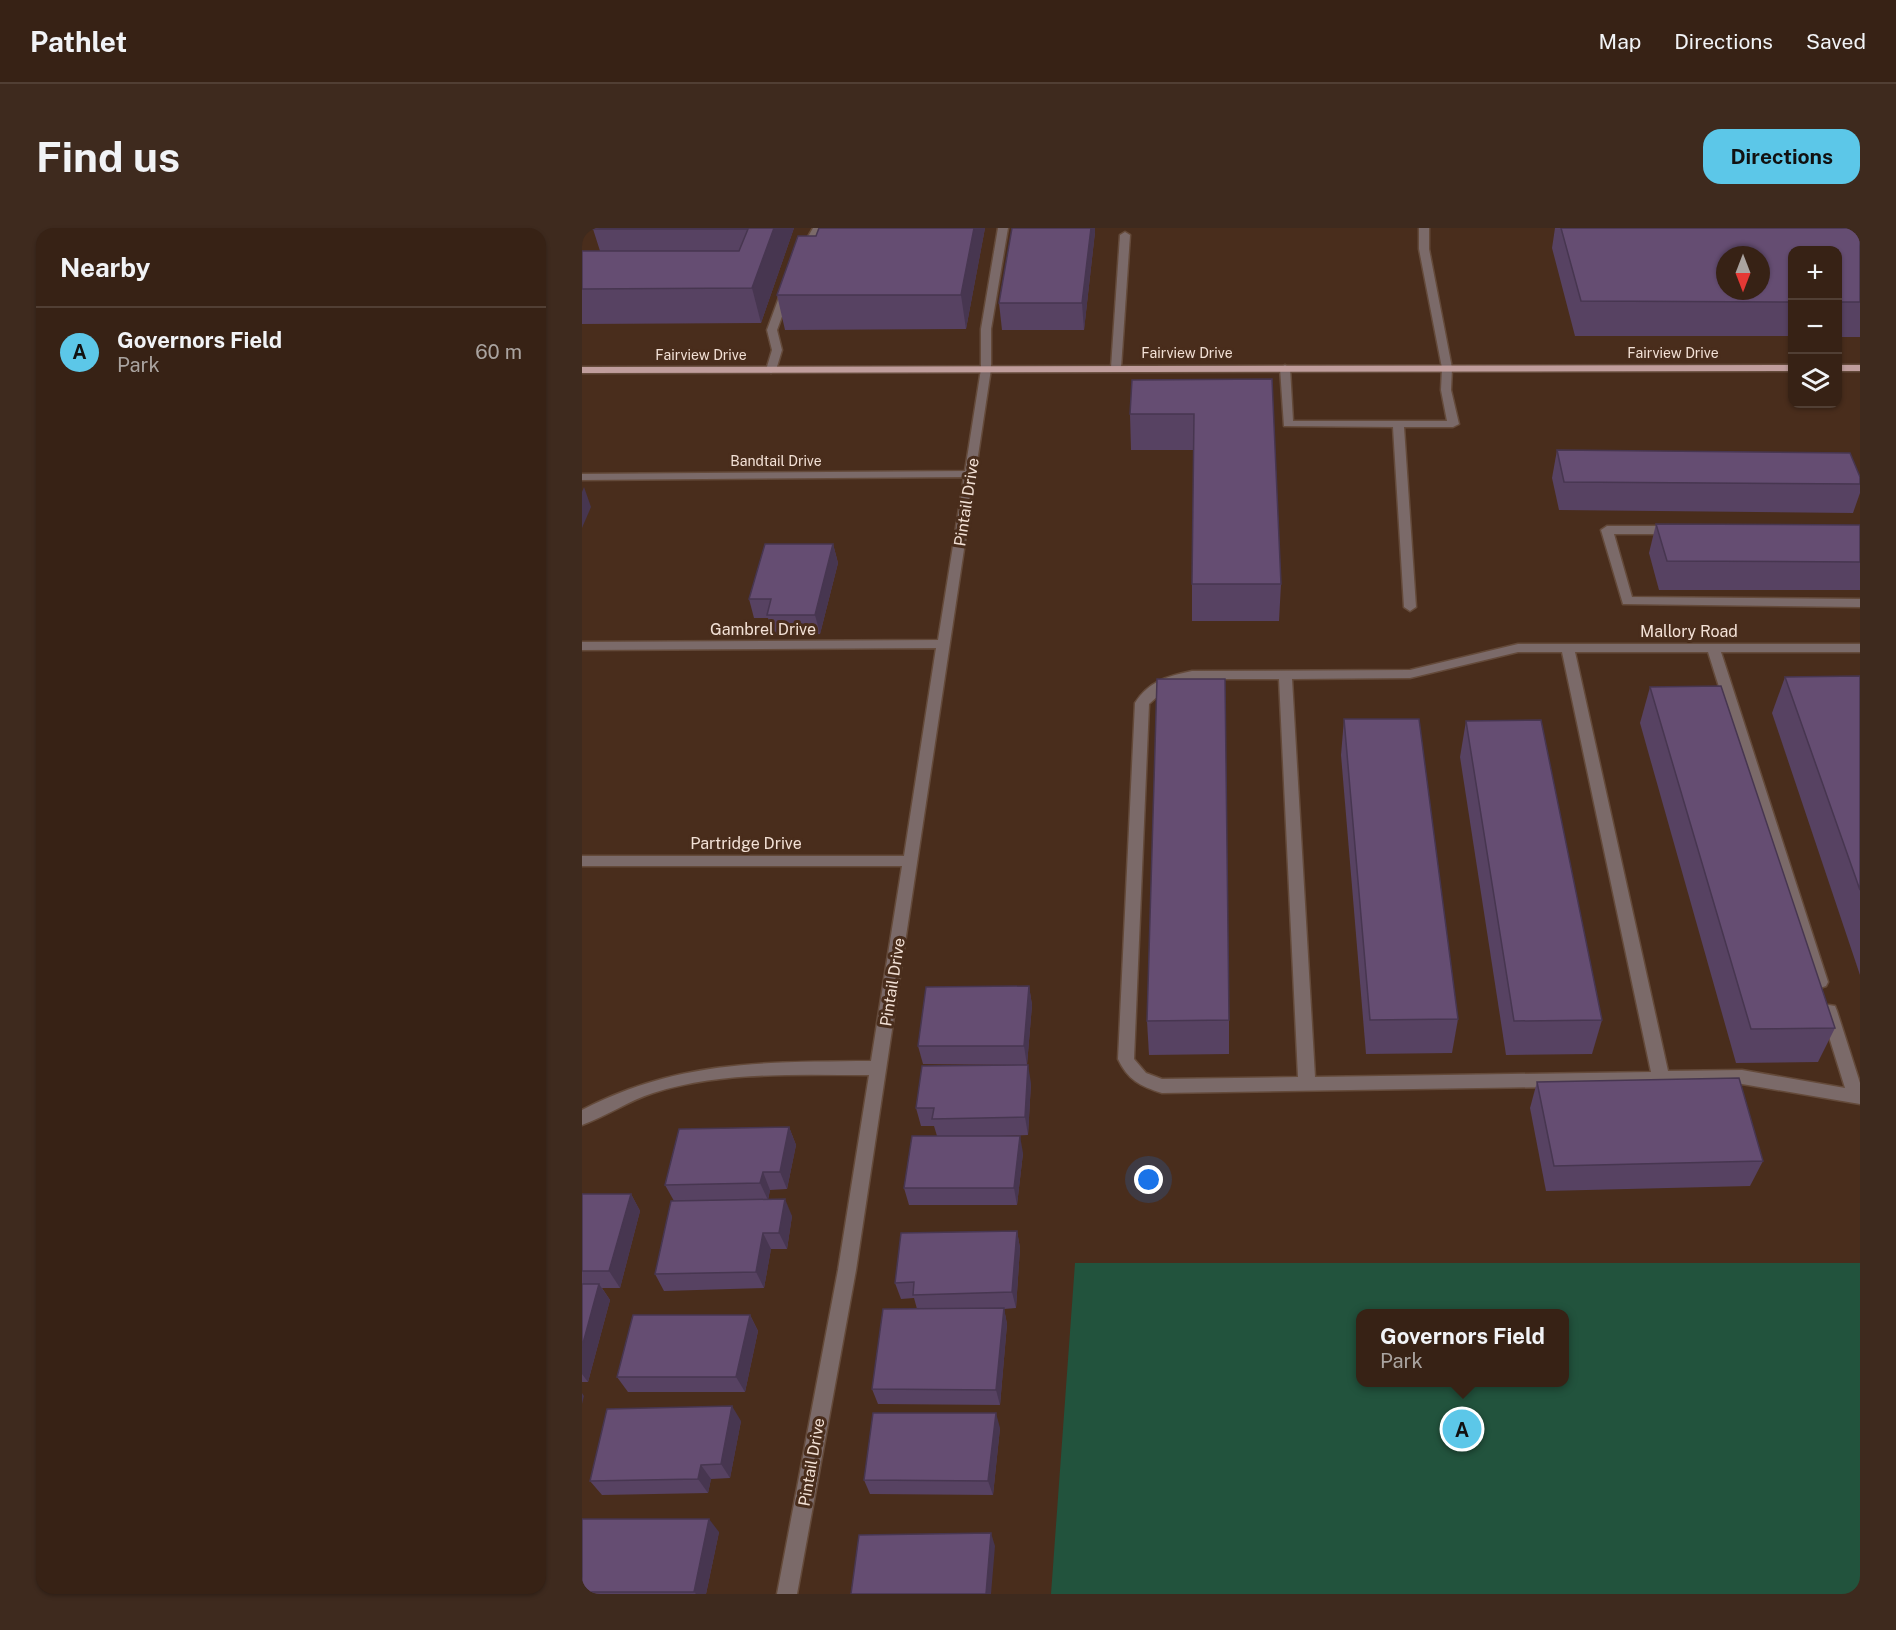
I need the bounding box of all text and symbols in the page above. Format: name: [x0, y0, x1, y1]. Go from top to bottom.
text: Pathlet: [30, 25, 127, 58]
text: Map: [1599, 29, 1641, 54]
text: Directions: [1674, 29, 1773, 54]
text: Saved: [1806, 29, 1866, 54]
button: Directions: [1703, 129, 1860, 184]
text: Find us: [36, 132, 180, 181]
north arrow: [1716, 246, 1770, 300]
map controls: [1788, 246, 1842, 408]
button: +: [1788, 246, 1842, 300]
text: Nearby: [60, 252, 150, 283]
button: −: [1788, 300, 1842, 354]
text: Governors Field: [117, 327, 282, 353]
text: A: [72, 340, 87, 364]
text: 60 m: [475, 340, 522, 364]
street label: Fairview Drive: [1141, 345, 1233, 361]
street label: Fairview Drive: [1627, 345, 1719, 361]
street label: Fairview Drive: [655, 347, 747, 363]
text: Park: [117, 353, 160, 377]
button: layers: [1788, 354, 1842, 408]
street label: Bandtail Drive: [730, 453, 822, 469]
street label: Pintail Drive: [950, 457, 983, 548]
street label: Gambrel Drive: [710, 620, 816, 639]
street label: Mallory Road: [1640, 622, 1738, 641]
street label: Partridge Drive: [690, 834, 802, 853]
street label: Pintail Drive: [876, 937, 909, 1028]
your location: [1134, 1165, 1163, 1194]
popup: [1356, 1309, 1569, 1387]
text: Governors Field: [1380, 1323, 1545, 1349]
text: Park: [1380, 1349, 1423, 1373]
pin: A: [1442, 1406, 1482, 1452]
street label: Pintail Drive: [794, 1416, 829, 1508]

